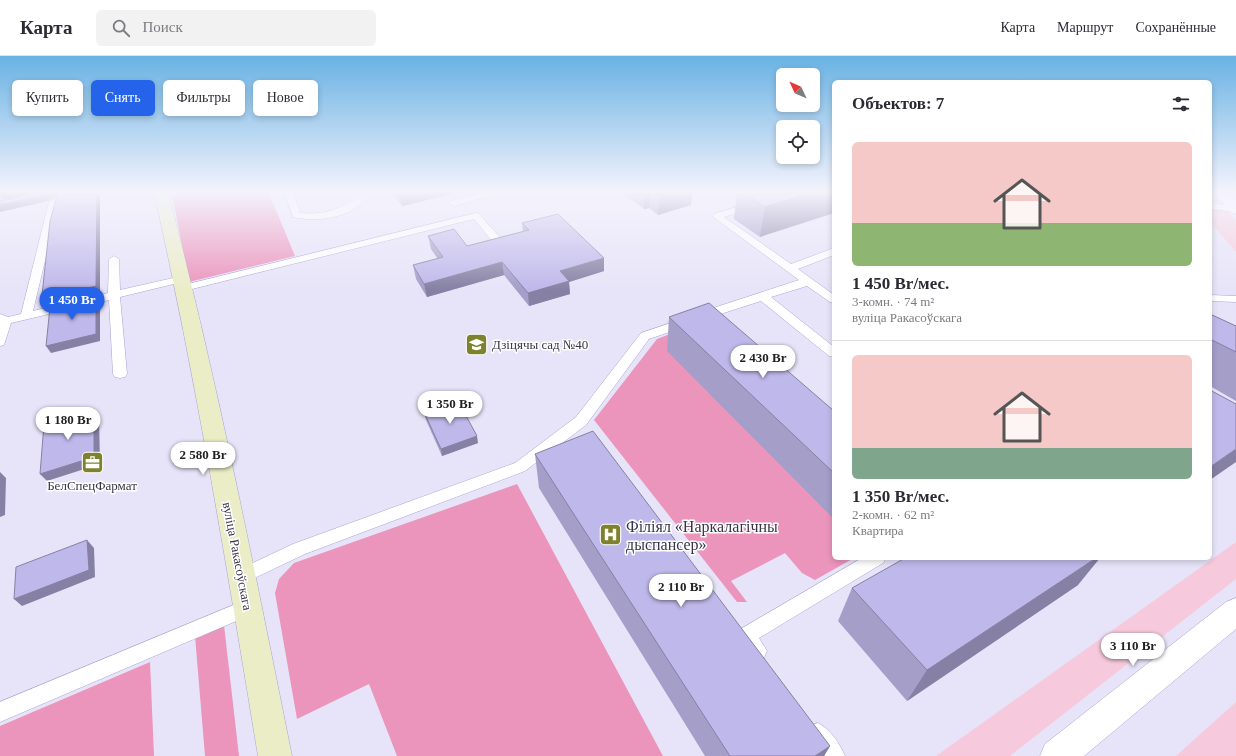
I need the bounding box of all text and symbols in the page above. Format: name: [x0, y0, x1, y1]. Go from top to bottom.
search box: [96, 10, 376, 46]
text: Карта: [20, 17, 72, 38]
icon: search: [110, 17, 132, 39]
text: Поиск: [142, 19, 183, 35]
text: Карта: [1000, 20, 1035, 35]
text: Маршрут: [1057, 20, 1113, 35]
text: Сохранённые: [1135, 20, 1216, 35]
north arrow: [776, 68, 820, 112]
map controls: [776, 68, 820, 164]
chip: Купить: [12, 80, 83, 116]
chip: Снять: [91, 80, 155, 116]
chip: Фильтры: [163, 80, 245, 116]
chip: Новое: [253, 80, 318, 116]
icon: filters: [1170, 93, 1192, 115]
text: Объектов: 7: [852, 94, 944, 113]
button: locate: [776, 120, 820, 164]
icon: home: [986, 168, 1058, 240]
text: 1 450 Br/мес.: [852, 274, 949, 293]
pin: 1 450 Br: [31, 287, 113, 321]
text: 1 450 Br: [49, 292, 95, 307]
text: 3-комн. · 74 m²: [852, 294, 934, 309]
text: вуліца Ракасоўскага: [852, 310, 962, 325]
school or university icon: Дзіцячы сад №40: [463, 331, 489, 357]
place label: Дзіцячы сад №40: [492, 337, 588, 352]
pin: 2 430 Br: [722, 345, 804, 379]
text: 2 430 Br: [740, 350, 786, 365]
icon: home: [986, 381, 1058, 453]
pin: 1 350 Br: [409, 391, 491, 425]
text: 1 350 Br: [427, 396, 473, 411]
pin: 1 180 Br: [27, 407, 109, 441]
text: 1 180 Br: [45, 412, 91, 427]
pin: 2 580 Br: [162, 442, 244, 476]
text: 2 580 Br: [180, 447, 226, 462]
office icon: БелСпецФармат: [79, 450, 105, 476]
place label: БелСпецФармат: [47, 478, 137, 493]
text: 1 350 Br/мес.: [852, 487, 949, 506]
street label: вуліца Ракасоўскага: [220, 501, 255, 612]
text: 2-комн. · 62 m²: [852, 507, 934, 522]
place label: Філіял «Наркалагічны дыспансер»: [626, 518, 778, 554]
hospital icon: Філіял «Наркалагічны дыспансер»: [598, 522, 624, 548]
text: Квартира: [852, 523, 904, 538]
pin: 2 110 Br: [640, 574, 722, 608]
text: 2 110 Br: [658, 579, 704, 594]
pin: 3 110 Br: [1092, 633, 1174, 667]
text: 3 110 Br: [1110, 638, 1156, 653]

